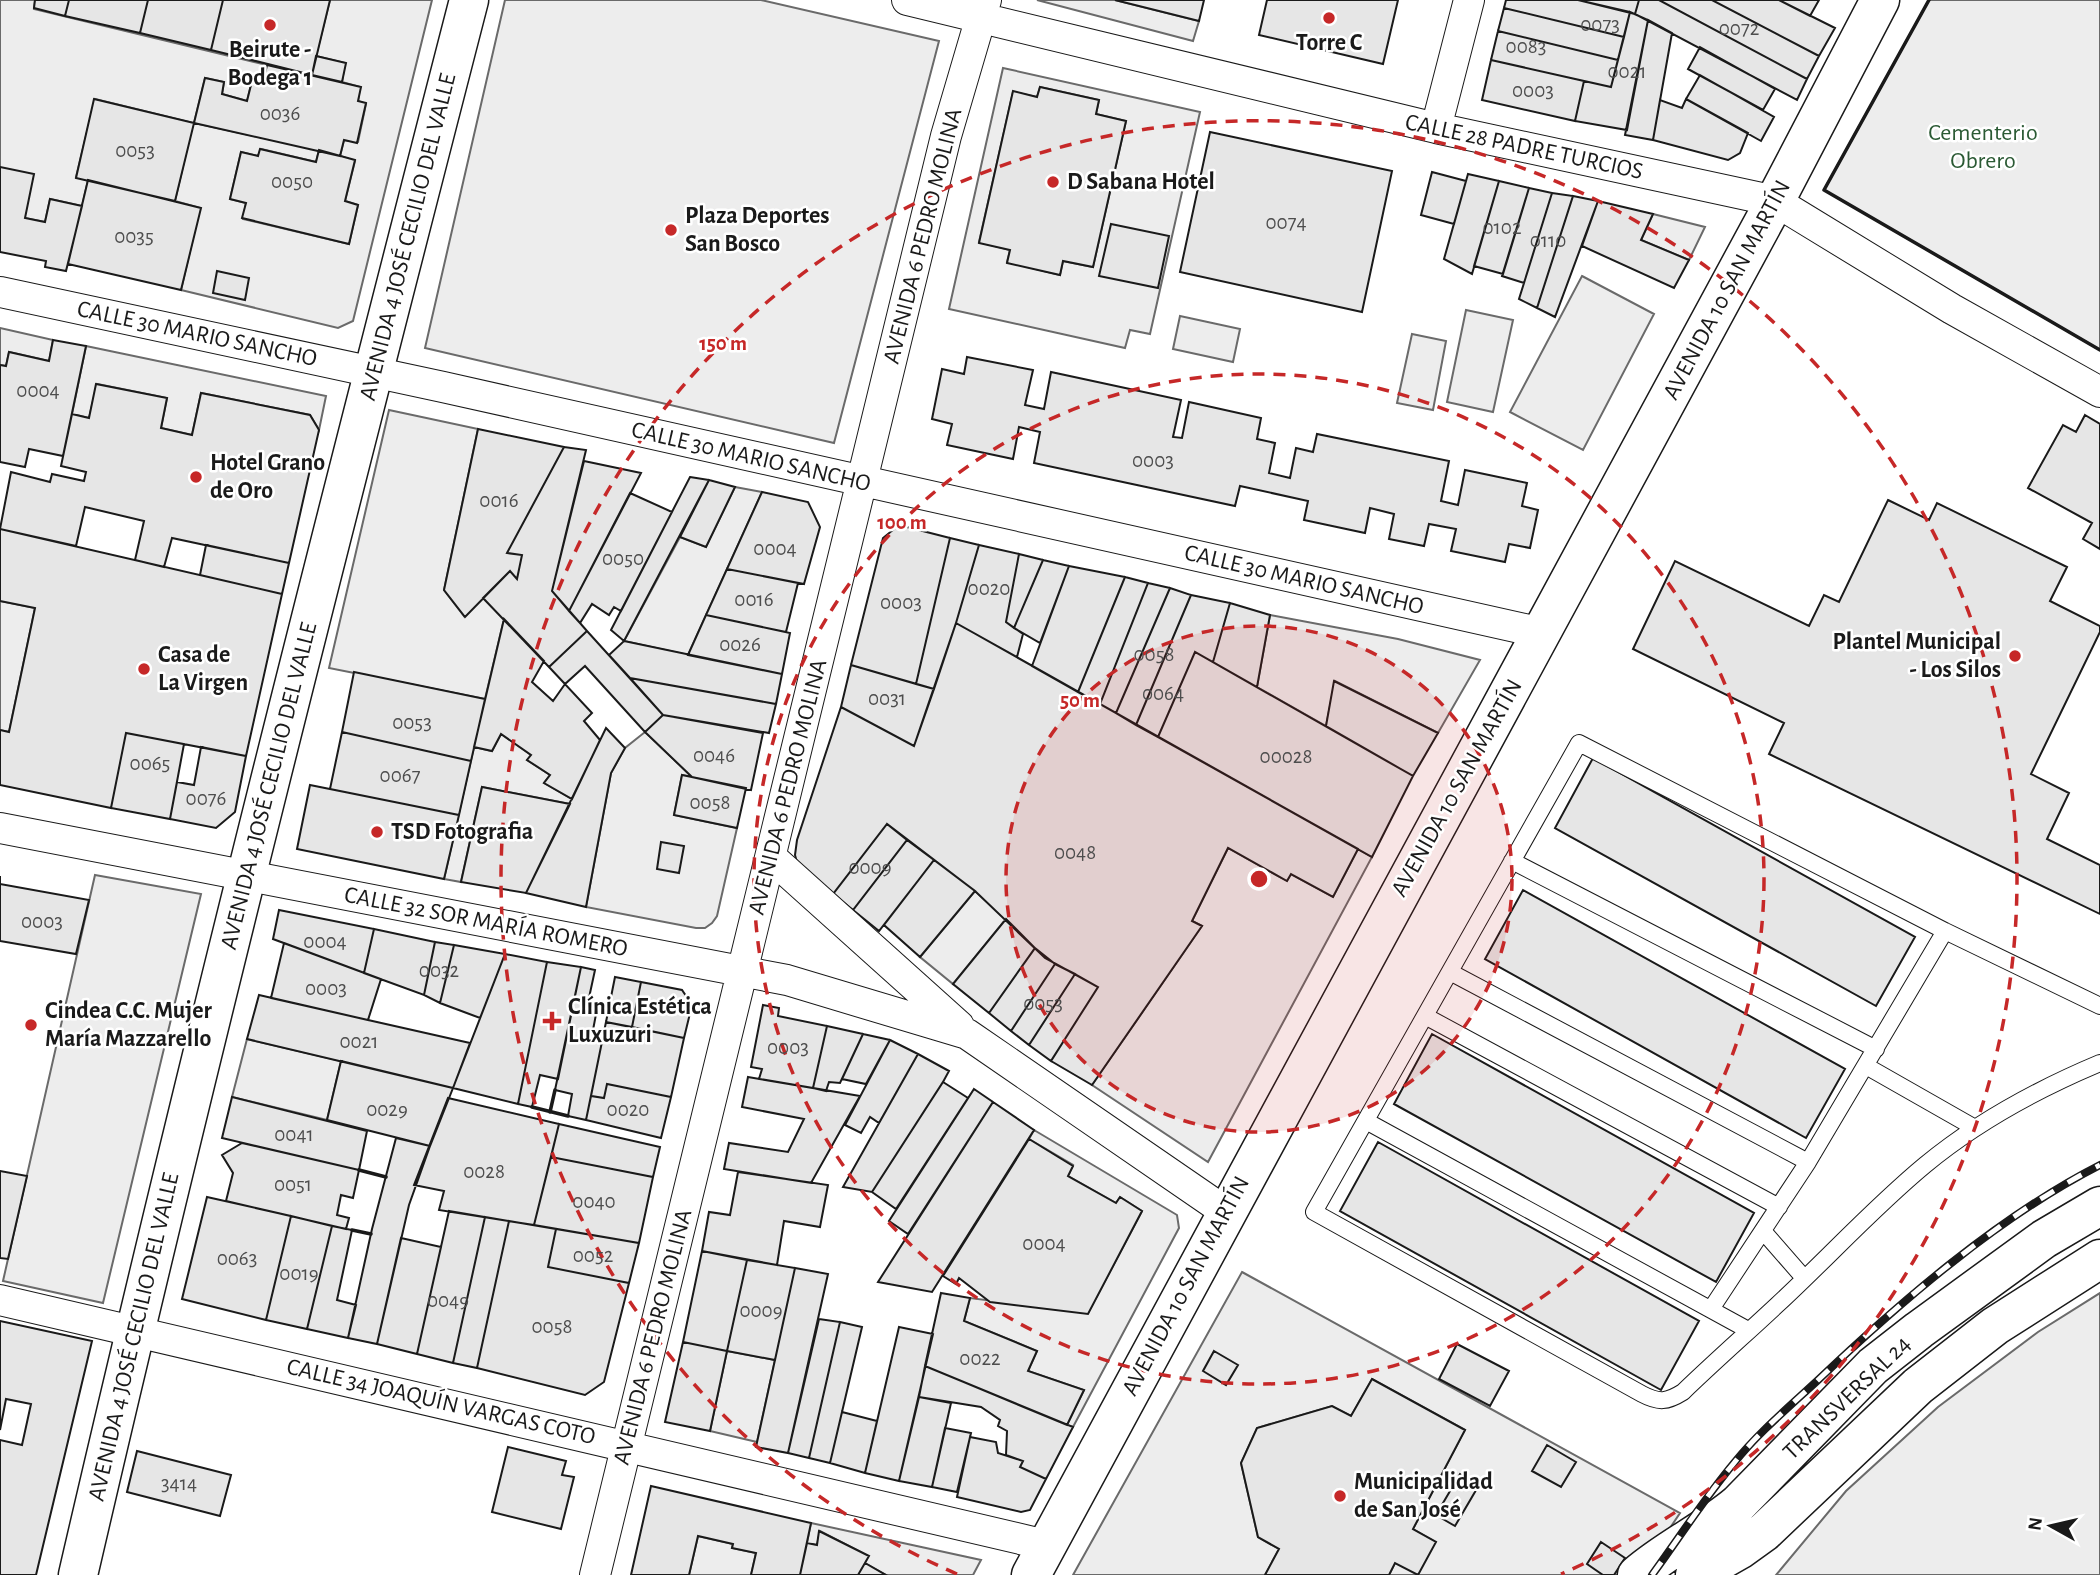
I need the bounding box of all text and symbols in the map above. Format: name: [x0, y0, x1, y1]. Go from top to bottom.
marker: Torre C: [1321, 10, 1337, 26]
house number: 0073: [1580, 14, 1620, 35]
marker: Beirute - Bodega 1: [262, 17, 278, 33]
house number: 0072: [1719, 18, 1759, 39]
place label: Torre C: [1296, 31, 1363, 55]
house number: 0083: [1506, 36, 1546, 57]
place label: Beirute - Bodega 1: [228, 38, 312, 90]
house number: 0021: [1608, 61, 1646, 82]
street label: AVENIDA 4 JOSÉ CECILIO DEL VALLE: [354, 70, 460, 403]
house number: 0003: [1512, 80, 1554, 101]
house number: 0036: [260, 103, 300, 124]
street label: AVENIDA 6 PEDRO MOLINA: [880, 106, 966, 366]
street label: CALLE 28 PADRE TURCIOS: [1403, 110, 1645, 184]
park label: Cementerio Obrero: [1928, 121, 2038, 173]
house number: 0053: [115, 140, 155, 161]
place label: D Sabana Hotel: [1067, 170, 1215, 194]
house number: 0050: [271, 171, 313, 192]
marker: D Sabana Hotel: [1045, 174, 1061, 190]
street label: AVENIDA 10 SAN MARTÍN: [1657, 175, 1795, 404]
place label: Plaza Deportes San Bosco: [685, 204, 830, 256]
house number: 0074: [1265, 212, 1307, 233]
house number: 0102: [1483, 217, 1521, 238]
marker: Plaza Deportes San Bosco: [663, 222, 679, 238]
house number: 0035: [114, 226, 154, 247]
house number: 0110: [1530, 230, 1566, 251]
street label: CALLE 30 MARIO SANCHO: [75, 297, 319, 371]
text: 150 m: [699, 333, 747, 354]
house number: 0004: [16, 380, 60, 401]
street label: CALLE 30 MARIO SANCHO: [629, 418, 873, 496]
house number: 0003: [1132, 450, 1174, 471]
place label: Hotel Grano de Oro: [210, 451, 325, 503]
marker: Hotel Grano de Oro: [188, 469, 204, 485]
house number: 0016: [479, 490, 519, 511]
text: 100 m: [877, 512, 927, 533]
house number: 0004: [753, 538, 797, 559]
street label: CALLE 30 MARIO SANCHO: [1182, 541, 1426, 619]
house number: 0050: [602, 548, 644, 569]
house number: 0020: [968, 578, 1010, 599]
house number: 0016: [734, 589, 774, 610]
house number: 0003: [880, 592, 922, 613]
street label: AVENIDA 4 JOSÉ CECILIO DEL VALLE: [215, 619, 321, 952]
place label: Plantel Municipal - Los Silos: [1832, 630, 2001, 682]
house number: 0026: [719, 634, 761, 655]
place label: Casa de La Virgen: [158, 643, 248, 695]
house number: 0058: [1134, 644, 1174, 665]
marker: Plantel Municipal - Los Silos: [2007, 648, 2023, 664]
street label: AVENIDA 6 PEDRO MOLINA: [745, 657, 831, 917]
marker: Casa de La Virgen: [136, 661, 152, 677]
street label: AVENIDA 10 SAN MARTÍN: [1385, 674, 1527, 901]
house number: 0064: [1142, 683, 1184, 704]
house number: 0031: [868, 688, 906, 709]
text: 50 m: [1060, 690, 1100, 711]
house number: 0053: [392, 712, 432, 733]
house number: 0046: [693, 745, 735, 766]
house number: 00028: [1260, 746, 1312, 767]
house number: 0065: [130, 753, 170, 774]
house number: 0067: [380, 765, 421, 786]
house number: 0076: [186, 788, 226, 809]
house number: 0058: [690, 792, 730, 813]
place label: TSD Fotografia: [391, 820, 533, 844]
marker: TSD Fotografia: [369, 824, 385, 840]
house number: 0048: [1054, 842, 1096, 863]
house number: 0009: [848, 857, 892, 878]
centre of rings: [1247, 867, 1271, 891]
street label: CALLE 32 SOR MARÍA ROMERO: [342, 881, 630, 961]
house number: 0003: [21, 911, 63, 932]
house number: 0004: [303, 931, 347, 952]
house number: 0032: [419, 960, 459, 981]
house number: 0003: [305, 978, 347, 999]
house number: 0053: [1023, 993, 1063, 1014]
place label: Clínica Estética Luxuzuri: [568, 995, 712, 1047]
place label: Cindea C.C. Mujer María Mazzarello: [45, 999, 212, 1051]
marker: Clínica Estética Luxuzuri: [542, 1011, 562, 1031]
marker: Cindea C.C. Mujer María Mazzarello: [23, 1017, 39, 1033]
house number: 0021: [340, 1031, 378, 1052]
house number: 0003: [767, 1037, 809, 1058]
house number: 0029: [366, 1099, 408, 1120]
house number: 0020: [607, 1099, 649, 1120]
house number: 0041: [274, 1124, 314, 1145]
house number: 0028: [463, 1161, 505, 1182]
street label: AVENIDA 4 JOSÉ CECILIO DEL VALLE: [83, 1170, 184, 1503]
street label: AVENIDA 10 SAN MARTÍN: [1116, 1171, 1254, 1400]
house number: 0051: [274, 1174, 312, 1195]
house number: 0040: [572, 1191, 616, 1212]
street label: AVENIDA 6 PEDRO MOLINA: [610, 1207, 696, 1467]
house number: 0004: [1022, 1233, 1066, 1254]
house number: 0052: [573, 1245, 613, 1266]
house number: 0063: [217, 1248, 257, 1269]
house number: 0019: [279, 1263, 319, 1284]
house number: 0049: [427, 1290, 469, 1311]
house number: 0009: [739, 1300, 783, 1321]
house number: 0058: [532, 1316, 572, 1337]
street label: TRANSVERSAL 24: [1779, 1331, 1915, 1465]
house number: 0022: [959, 1348, 1001, 1369]
street label: CALLE 34 JOAQUÍN VARGAS COTO: [284, 1353, 598, 1449]
place label: Municipalidad de San José: [1354, 1470, 1493, 1522]
house number: 3414: [161, 1473, 197, 1494]
marker: Municipalidad de San José: [1332, 1488, 1348, 1504]
north arrow: [2016, 1491, 2086, 1561]
text: N: [2025, 1516, 2046, 1532]

